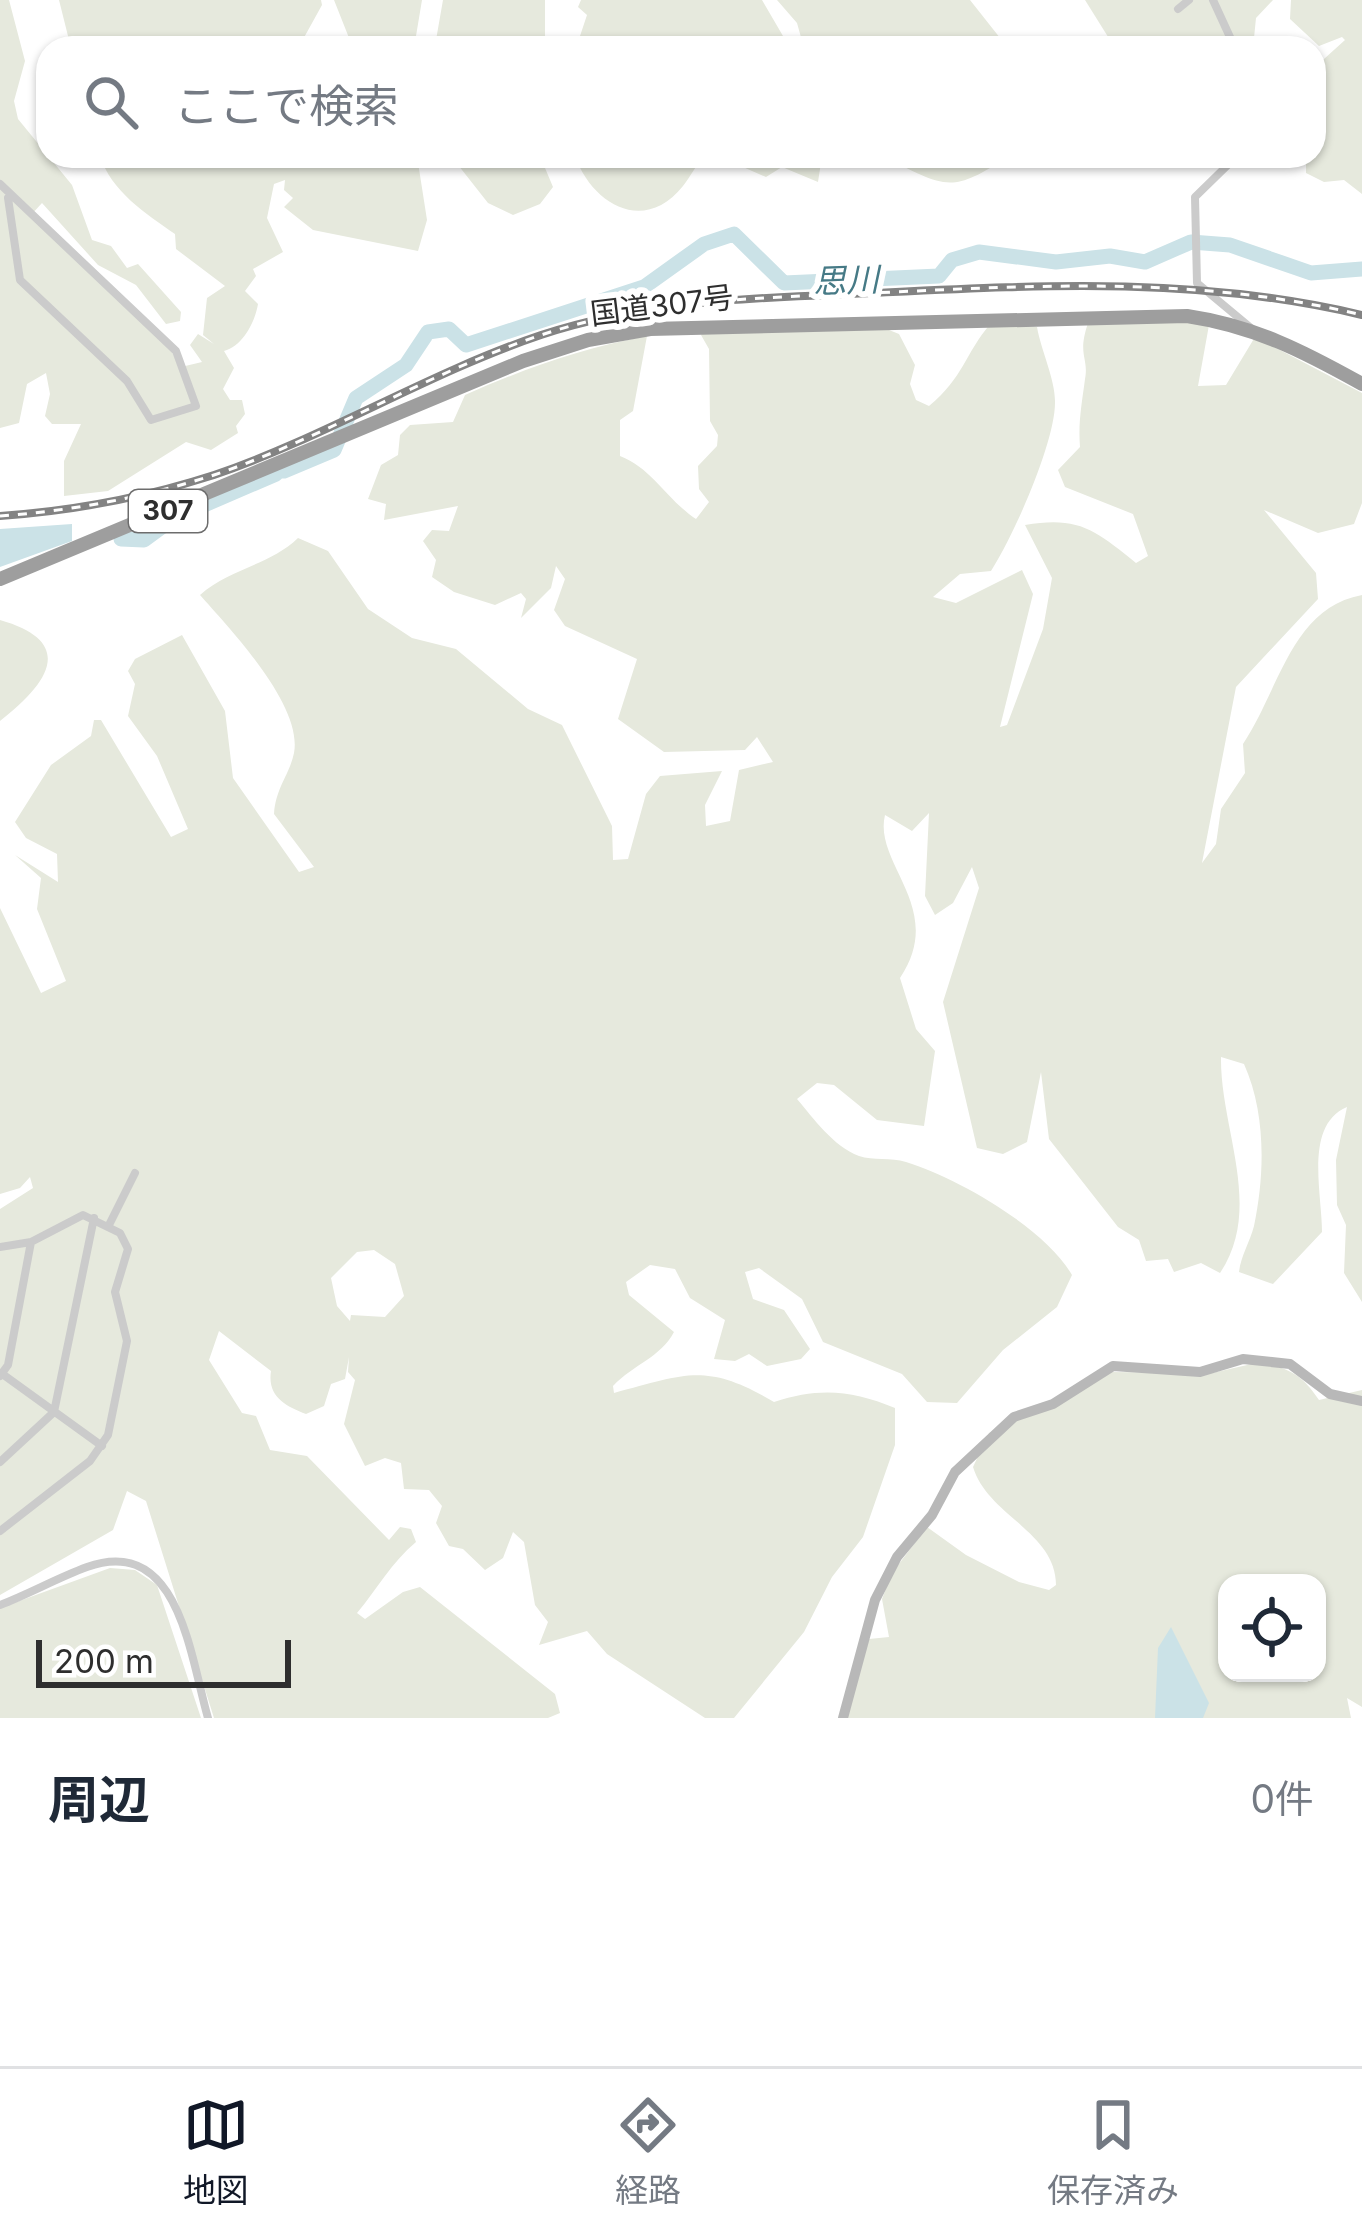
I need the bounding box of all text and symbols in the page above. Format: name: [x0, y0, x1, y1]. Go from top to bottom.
search box: [36, 36, 1326, 168]
icon: search: [78, 69, 144, 135]
text: ここで検索: [174, 78, 399, 133]
water label: 思川: [812, 259, 883, 301]
street label: 国道307号: [588, 278, 735, 332]
road number: 307: [129, 490, 207, 532]
map controls: [1218, 1574, 1326, 1682]
button: locate: [1218, 1574, 1326, 1682]
scale bar: [36, 1634, 291, 1687]
text: 200 m: [54, 1641, 154, 1681]
text: 周辺: [48, 1769, 150, 1830]
text: 0件: [1250, 1775, 1314, 1822]
tab: 地図: [183, 2092, 249, 2212]
tab: 経路: [615, 2092, 681, 2212]
tab: 保存済み: [1047, 2092, 1179, 2212]

